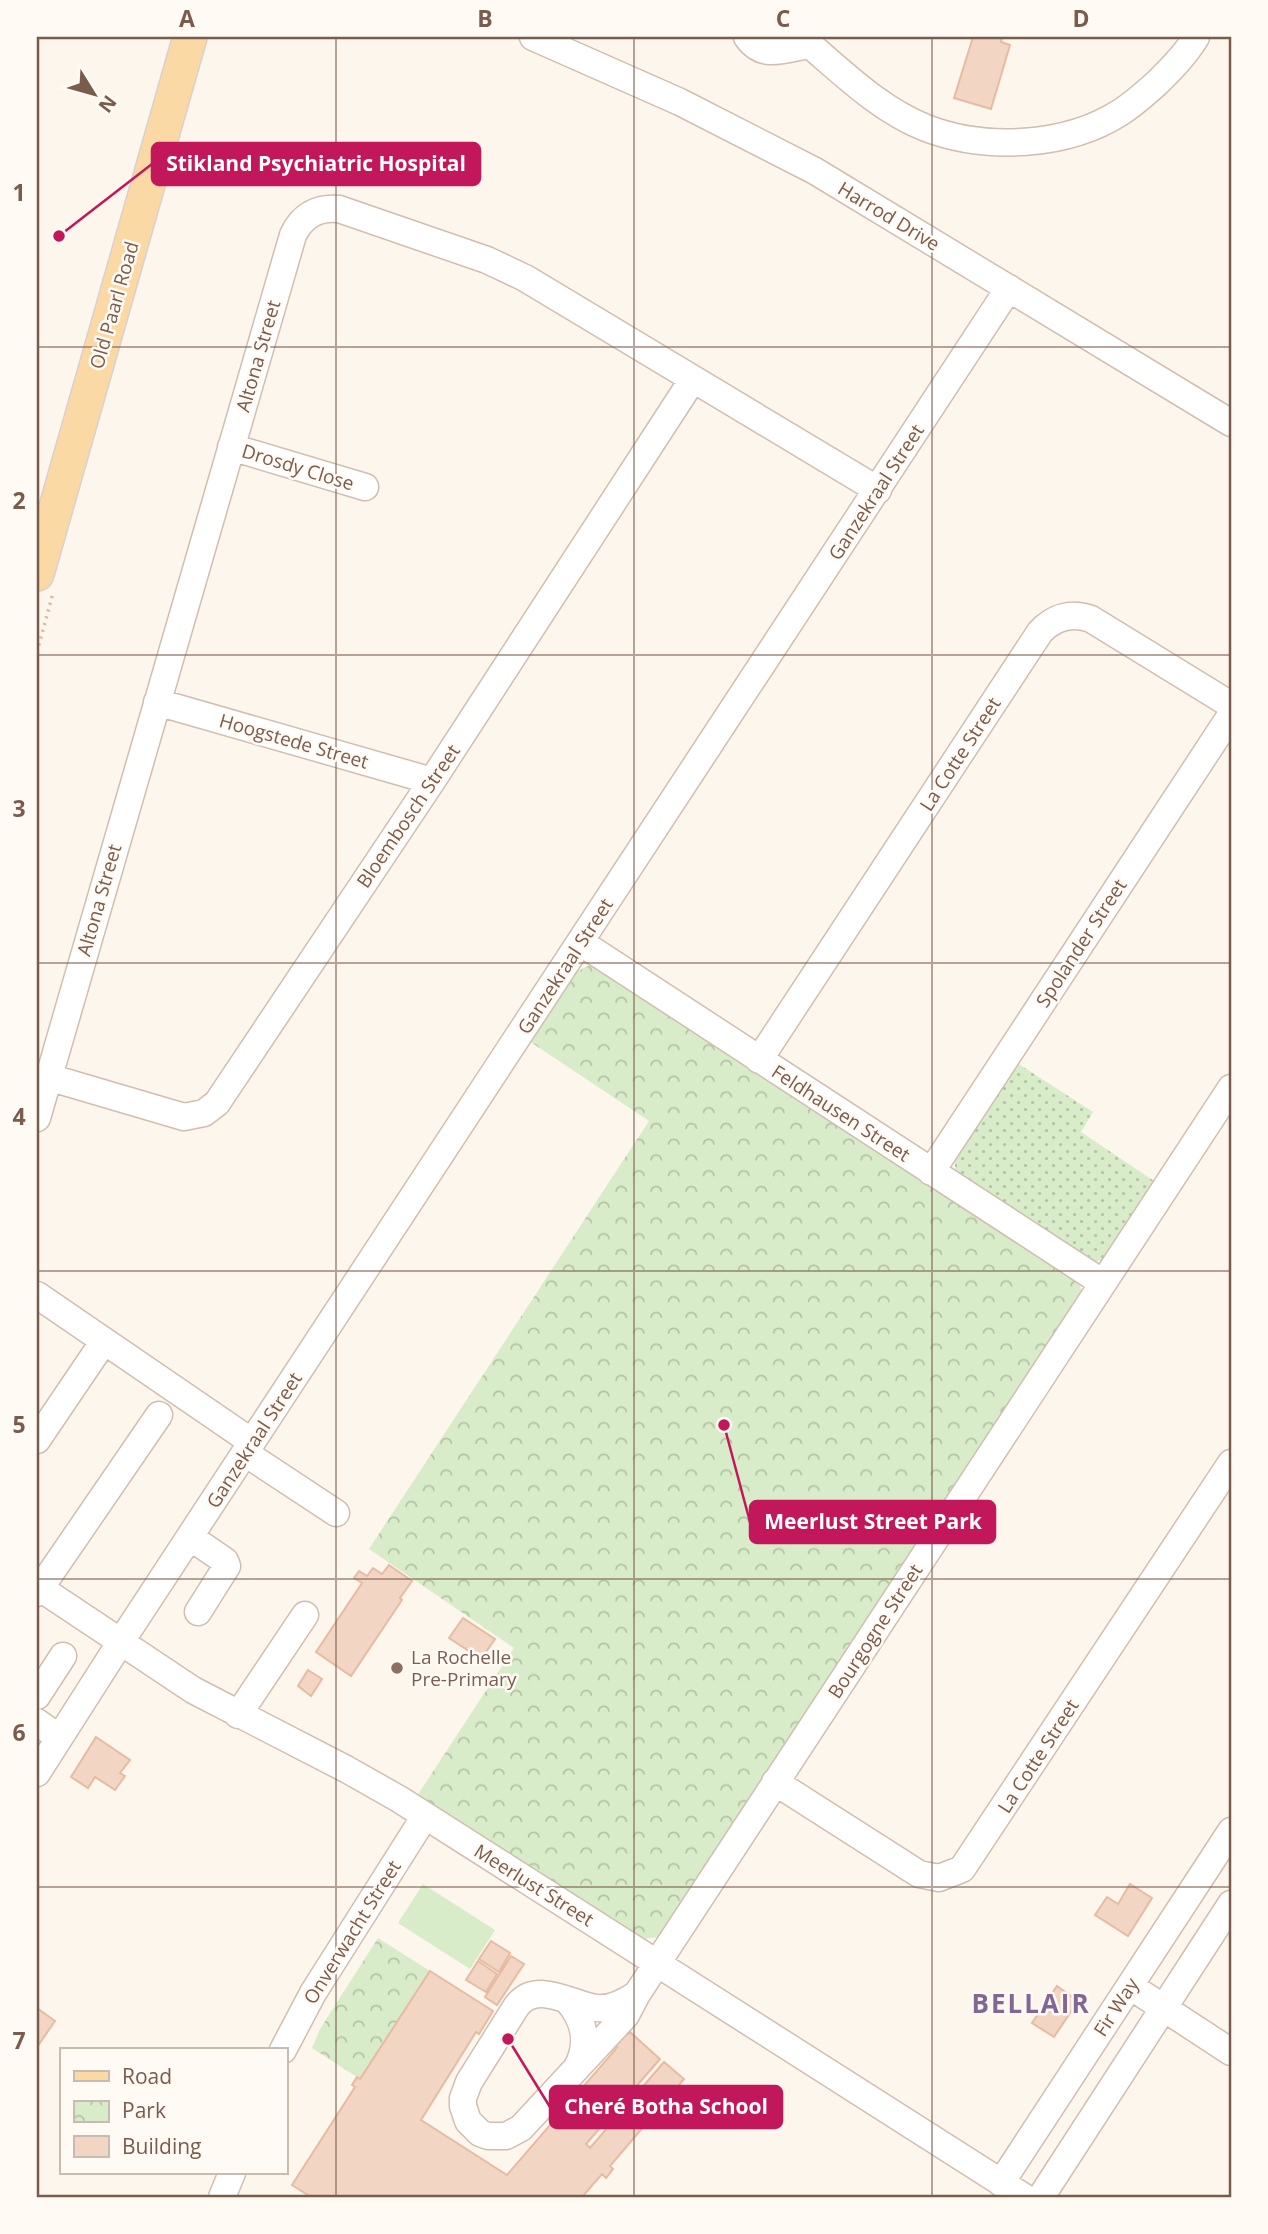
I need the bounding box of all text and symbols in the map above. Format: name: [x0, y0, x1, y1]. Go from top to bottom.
text: A: [179, 2, 195, 34]
text: B: [477, 2, 493, 34]
text: C: [776, 2, 790, 34]
text: D: [1072, 2, 1090, 34]
north arrow: [60, 60, 130, 130]
text: N: [93, 90, 123, 118]
callout: Stikland Psychiatric Hospital: [152, 143, 480, 185]
text: Stikland Psychiatric Hospital: [166, 149, 466, 177]
street label: Harrod Drive: [833, 175, 945, 257]
text: 1: [12, 176, 26, 208]
street label: Old Paarl Road: [83, 238, 145, 372]
street label: Altona Street: [230, 297, 286, 415]
street label: Ganzekraal Street: [822, 419, 930, 565]
street label: Drosdy Close: [239, 438, 357, 496]
text: 2: [12, 484, 26, 516]
street label: La Cotte Street: [913, 692, 1007, 816]
street label: Hoogstede Street: [216, 707, 372, 775]
street label: Bloembosch Street: [350, 739, 466, 893]
text: 3: [12, 792, 26, 824]
street label: Altona Street: [71, 841, 127, 959]
street label: Spolander Street: [1030, 873, 1132, 1012]
street label: Ganzekraal Street: [511, 893, 619, 1039]
street label: Feldhausen Street: [767, 1058, 915, 1168]
text: 4: [12, 1100, 26, 1132]
street label: Ganzekraal Street: [200, 1367, 308, 1513]
text: 5: [12, 1408, 26, 1440]
callout: Meerlust Street Park: [750, 1501, 995, 1543]
text: Meerlust Street Park: [764, 1507, 983, 1535]
street label: Bourgogne Street: [822, 1559, 928, 1703]
place label: La Rochelle Pre-Primary: [411, 1644, 517, 1692]
marker: La Rochelle Pre-Primary: [389, 1660, 405, 1676]
street label: La Cotte Street: [991, 1694, 1085, 1818]
text: 6: [12, 1716, 26, 1748]
street label: Meerlust Street: [469, 1838, 599, 1932]
street label: Onverwacht Street: [297, 1855, 407, 2009]
street label: Fir Way: [1087, 1972, 1145, 2041]
district label: BELLAIR: [971, 1985, 1091, 2021]
text: 7: [12, 2024, 26, 2056]
legend: [60, 2048, 287, 2174]
text: Road: [122, 2062, 172, 2090]
callout: Cheré Botha School: [550, 2086, 782, 2128]
text: Cheré Botha School: [564, 2092, 768, 2120]
text: Park: [122, 2096, 166, 2124]
text: Building: [122, 2132, 201, 2160]

